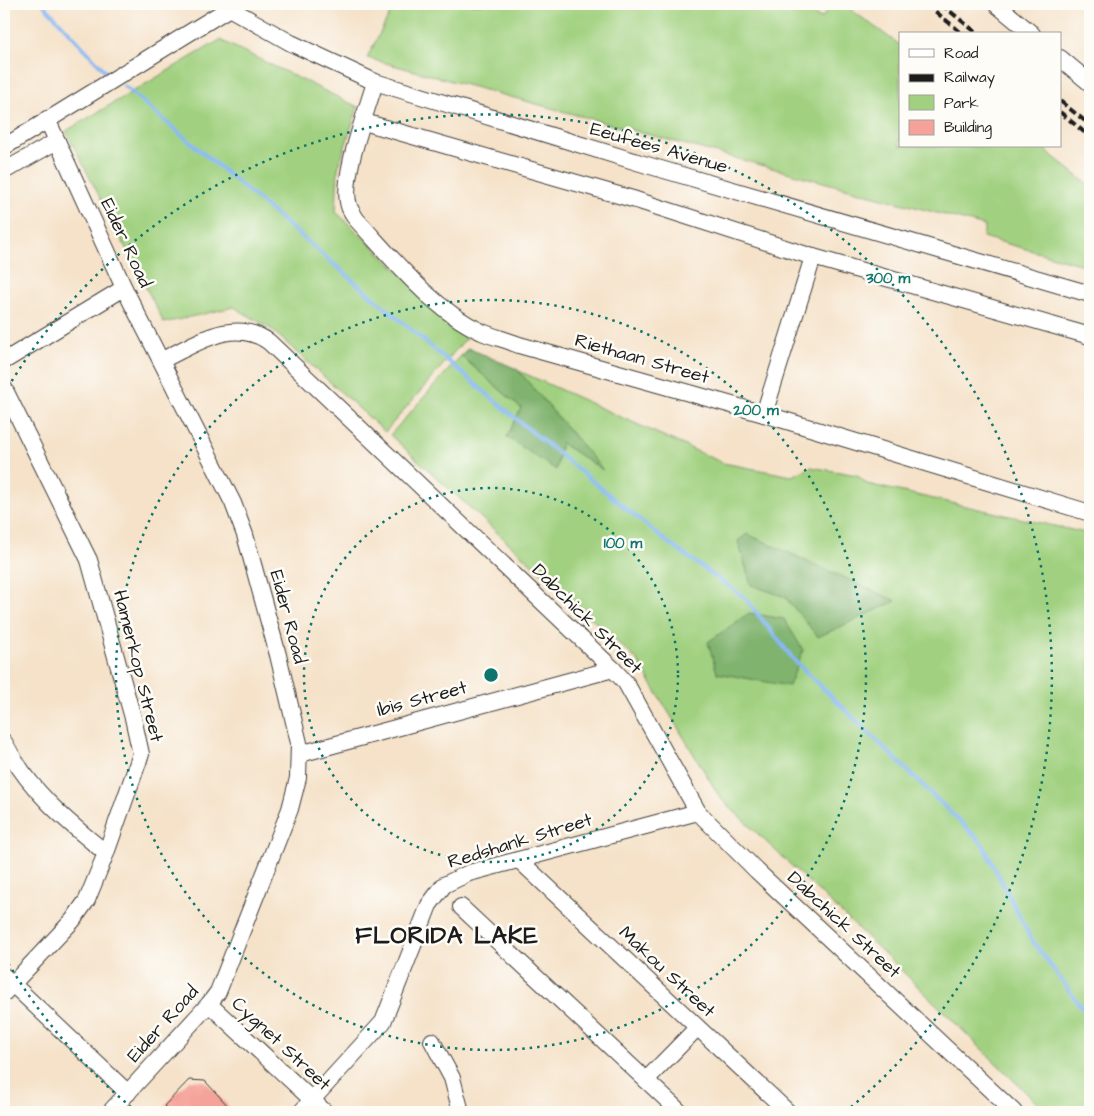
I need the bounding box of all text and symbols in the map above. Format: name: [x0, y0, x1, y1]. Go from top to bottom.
legend: [899, 32, 1062, 148]
text: Road: [944, 43, 979, 64]
text: Railway: [944, 67, 995, 89]
text: Park: [944, 93, 979, 114]
street label: Eeufees Avenue: [587, 115, 731, 181]
text: Building: [944, 117, 992, 139]
street label: Eider Road: [94, 194, 159, 292]
text: 300 m: [865, 268, 910, 289]
street label: Riethaan Street: [572, 327, 713, 391]
text: 200 m: [732, 400, 779, 421]
text: 100 m: [604, 533, 643, 554]
street label: Dabchick Street: [526, 558, 649, 681]
street label: Eider Road: [263, 567, 314, 667]
street label: Hamerkop Street: [106, 587, 170, 745]
centre of rings: [482, 666, 500, 684]
street label: Ibis Street: [374, 674, 470, 724]
street label: Redshank Street: [445, 806, 596, 876]
street label: Dabchick Street: [781, 865, 907, 985]
district label: FLORIDA LAKE: [355, 919, 539, 953]
street label: Makou Street: [613, 920, 722, 1024]
street label: Eider Road: [121, 979, 205, 1069]
street label: Cygnet Street: [225, 991, 337, 1098]

